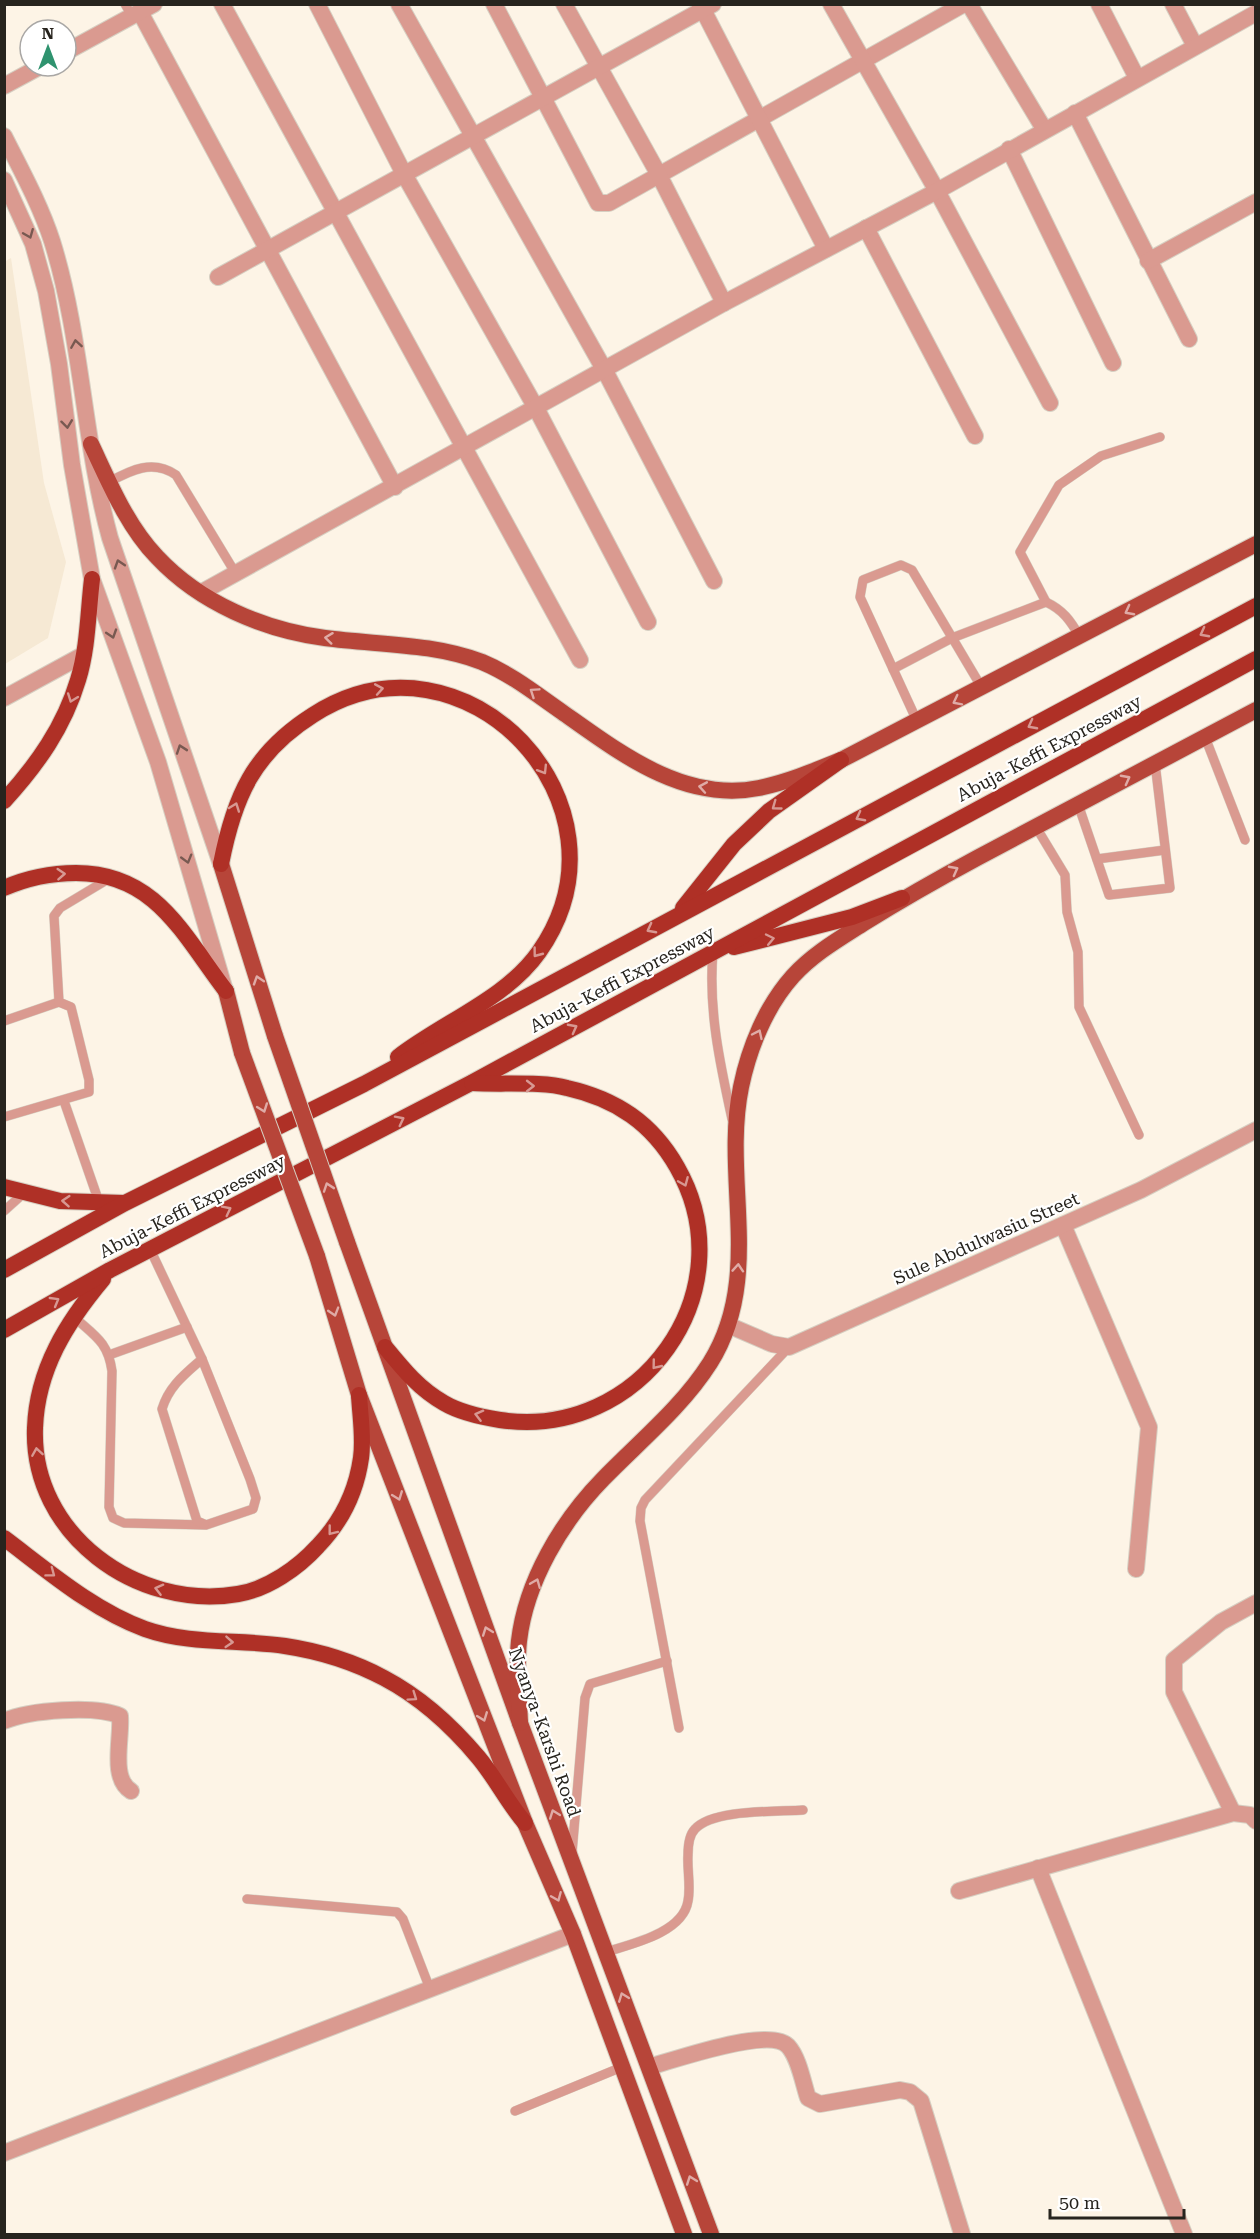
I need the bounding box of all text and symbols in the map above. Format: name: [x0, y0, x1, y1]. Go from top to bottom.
north arrow: [18, 18, 78, 78]
text: N: [42, 24, 54, 43]
one-way arrow: [22, 227, 34, 238]
one-way arrow: [70, 340, 82, 349]
one-way arrow: [60, 420, 72, 429]
one-way arrow: [113, 559, 126, 570]
one-way arrow: [1125, 604, 1136, 615]
one-way arrow: [1200, 626, 1210, 637]
one-way arrow: [105, 628, 117, 639]
one-way arrow: [324, 632, 333, 645]
one-way arrow: [373, 683, 383, 696]
one-way arrow: [529, 688, 540, 699]
street label: Abuja-Keffi Expressway: [953, 690, 1145, 806]
one-way arrow: [66, 692, 79, 703]
one-way arrow: [952, 694, 963, 705]
one-way arrow: [1027, 718, 1038, 729]
one-way arrow: [176, 744, 189, 755]
one-way arrow: [536, 764, 548, 774]
one-way arrow: [1120, 775, 1130, 786]
one-way arrow: [699, 781, 709, 794]
one-way arrow: [771, 799, 782, 810]
one-way arrow: [227, 802, 240, 813]
one-way arrow: [855, 810, 866, 821]
one-way arrow: [180, 853, 192, 864]
one-way arrow: [948, 866, 959, 878]
one-way arrow: [56, 867, 65, 880]
street label: Abuja-Keffi Expressway: [526, 921, 718, 1037]
one-way arrow: [647, 922, 657, 933]
one-way arrow: [765, 934, 775, 947]
one-way arrow: [533, 947, 544, 958]
one-way arrow: [253, 975, 265, 986]
one-way arrow: [566, 1024, 577, 1035]
one-way arrow: [750, 1029, 762, 1040]
one-way arrow: [525, 1080, 534, 1092]
one-way arrow: [255, 1102, 268, 1113]
one-way arrow: [394, 1116, 405, 1127]
street label: Abuja-Keffi Expressway: [95, 1150, 289, 1262]
one-way arrow: [677, 1176, 689, 1187]
one-way arrow: [322, 1182, 335, 1193]
street label: Sule Abdulwasiu Street: [890, 1187, 1082, 1289]
one-way arrow: [62, 1195, 71, 1208]
one-way arrow: [221, 1205, 232, 1217]
one-way arrow: [732, 1264, 745, 1273]
one-way arrow: [49, 1297, 59, 1309]
one-way arrow: [327, 1306, 339, 1317]
one-way arrow: [652, 1358, 663, 1369]
one-way arrow: [474, 1410, 484, 1423]
one-way arrow: [31, 1448, 44, 1458]
one-way arrow: [390, 1490, 403, 1501]
one-way arrow: [328, 1524, 339, 1535]
one-way arrow: [45, 1566, 56, 1577]
one-way arrow: [529, 1578, 541, 1589]
one-way arrow: [155, 1583, 165, 1596]
one-way arrow: [482, 1626, 494, 1637]
one-way arrow: [225, 1635, 234, 1648]
street label: Nyanya-Karshi Road: [505, 1645, 586, 1820]
one-way arrow: [406, 1690, 417, 1701]
one-way arrow: [476, 1711, 489, 1721]
one-way arrow: [549, 1810, 561, 1821]
one-way arrow: [550, 1891, 562, 1902]
one-way arrow: [617, 1992, 630, 2003]
one-way arrow: [685, 2175, 698, 2185]
scale bar: [1050, 2182, 1184, 2220]
text: 50 m: [1059, 2192, 1100, 2213]

